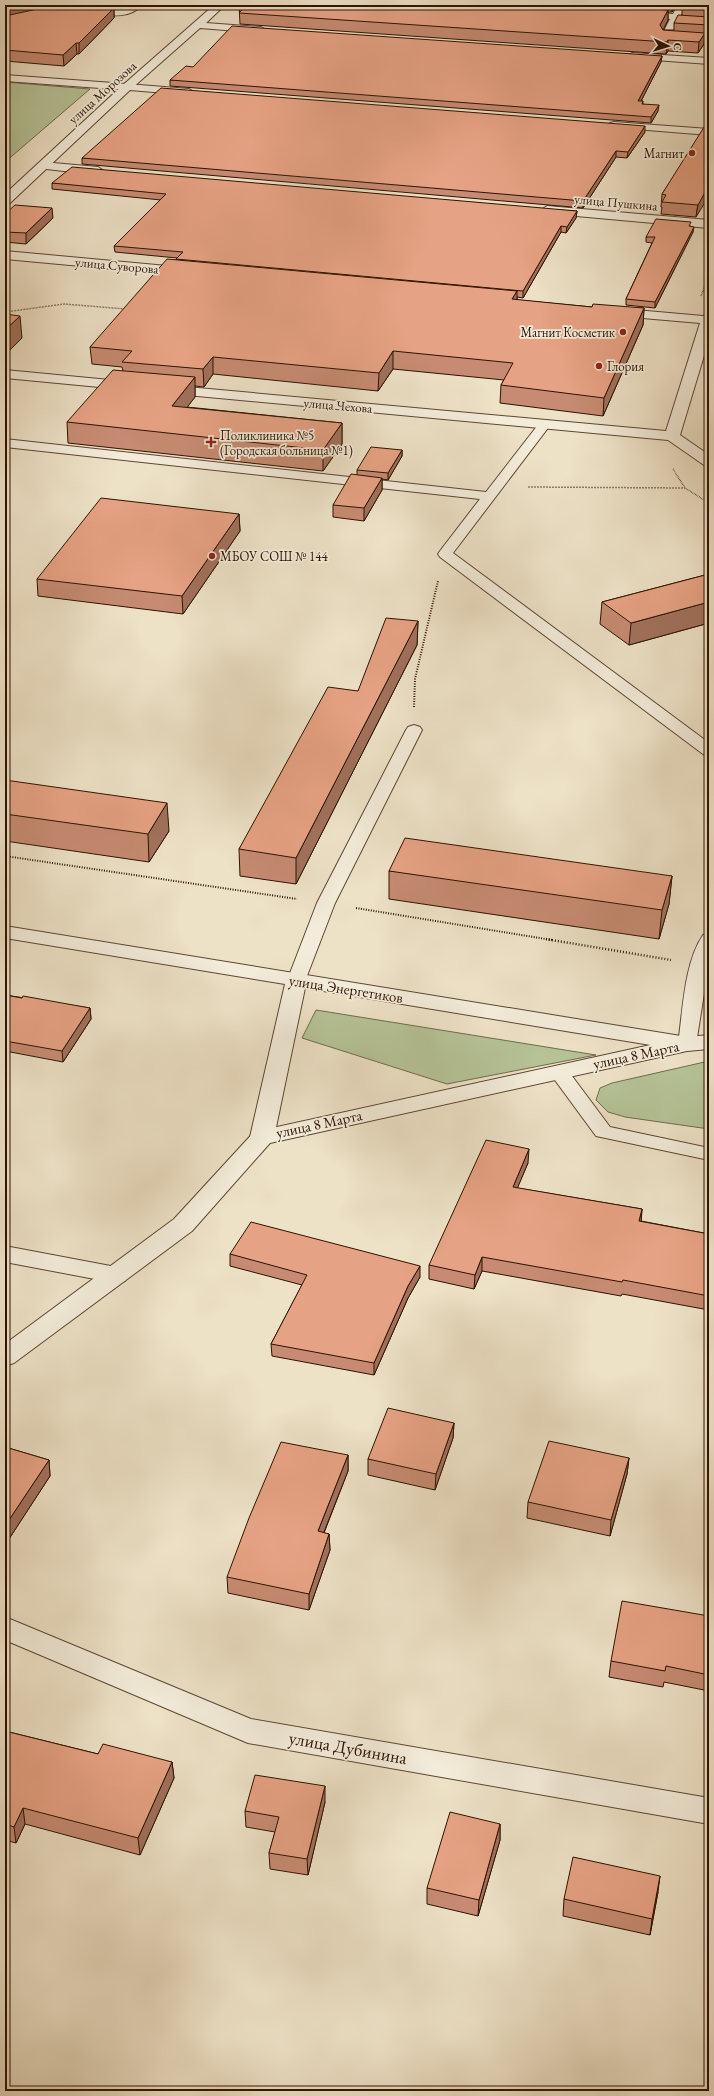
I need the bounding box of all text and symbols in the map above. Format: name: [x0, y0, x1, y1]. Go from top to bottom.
north arrow: [648, 26, 688, 66]
text: С: [671, 42, 685, 51]
street label: улица Морозова: [65, 57, 141, 127]
place label: Магнит: [644, 145, 685, 162]
marker: Магнит: [687, 148, 697, 158]
street label: улица Пушкина: [574, 190, 659, 215]
street label: улица Суворова: [75, 253, 160, 278]
place label: Магнит Косметик: [521, 324, 616, 341]
marker: Магнит Косметик: [618, 327, 628, 337]
place label: Глория: [607, 358, 644, 375]
marker: Глория: [594, 361, 604, 371]
street label: улица Чехова: [303, 394, 374, 417]
place label: Поликлиника №5 (Городская больница №1): [220, 427, 353, 459]
marker: Поликлиника №5 (Городская больница №1): [205, 436, 217, 448]
place label: МБОУ СОШ № 144: [220, 548, 328, 565]
marker: МБОУ СОШ № 144: [207, 551, 217, 561]
street label: улица Энергетиков: [288, 970, 404, 1007]
street label: улица 8 Марта: [591, 1036, 681, 1073]
street label: улица 8 Марта: [274, 1105, 364, 1142]
street label: улица Дубинина: [287, 1726, 410, 1769]

